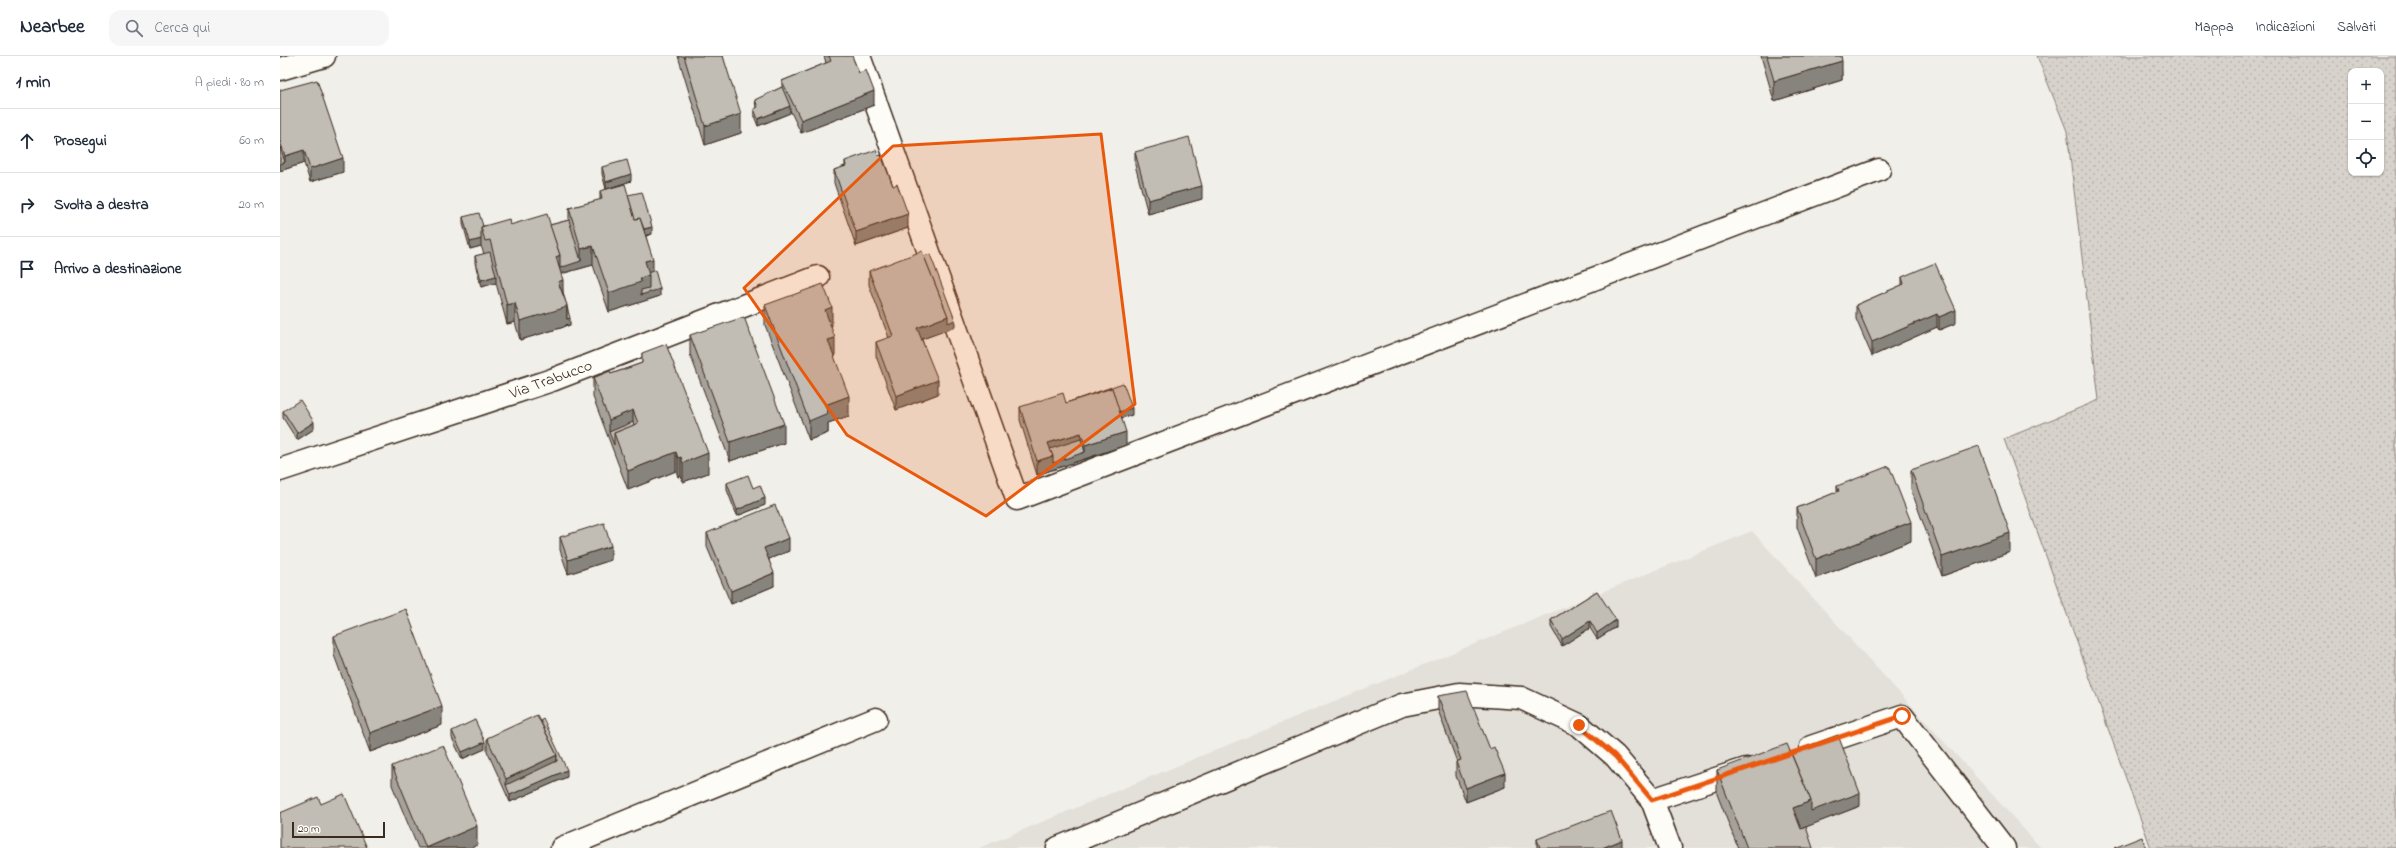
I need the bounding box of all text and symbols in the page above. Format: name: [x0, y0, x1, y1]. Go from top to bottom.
search box: [109, 10, 389, 46]
text: Nearbee: [20, 14, 85, 41]
icon: search: [123, 17, 145, 39]
text: Cerca qui: [155, 17, 210, 39]
text: Mappa: [2195, 17, 2233, 38]
text: Indicazioni: [2255, 17, 2315, 38]
text: Salvati: [2337, 17, 2376, 38]
map controls: [2348, 68, 2384, 176]
button: +: [2348, 68, 2384, 104]
text: 1 min: [16, 70, 50, 95]
text: A piedi · 80 m: [195, 73, 264, 92]
button: −: [2348, 104, 2384, 140]
icon: ahead: [16, 130, 38, 152]
text: Prosegui: [54, 130, 107, 152]
text: 60 m: [239, 131, 264, 150]
button: locate: [2348, 140, 2384, 176]
icon: right: [16, 194, 38, 216]
text: Svolta a destra: [54, 194, 149, 216]
text: 20 m: [239, 195, 264, 214]
icon: arrive: [16, 258, 38, 280]
text: Arrivo a destinazione: [54, 258, 181, 280]
street label: Via Trabucco: [505, 354, 596, 406]
route start: [1893, 707, 1911, 725]
route end: [1570, 716, 1588, 734]
scale bar: [292, 820, 385, 839]
text: 20 m: [298, 821, 320, 837]

